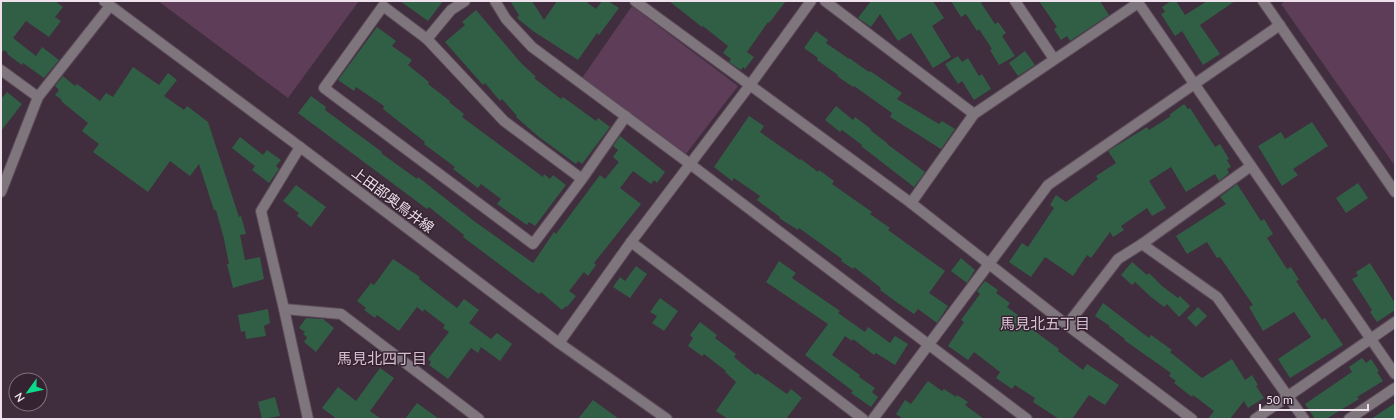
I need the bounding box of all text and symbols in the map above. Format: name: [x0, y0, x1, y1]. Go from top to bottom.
street label: 上田部奥鳥井線: [349, 163, 438, 236]
district label: 馬見北五丁目: [1000, 314, 1090, 332]
district label: 馬見北四丁目: [337, 349, 427, 367]
north arrow: [8, 372, 48, 412]
scale bar: [1260, 386, 1368, 412]
text: N: [11, 391, 27, 405]
text: 50 m: [1266, 392, 1293, 407]

